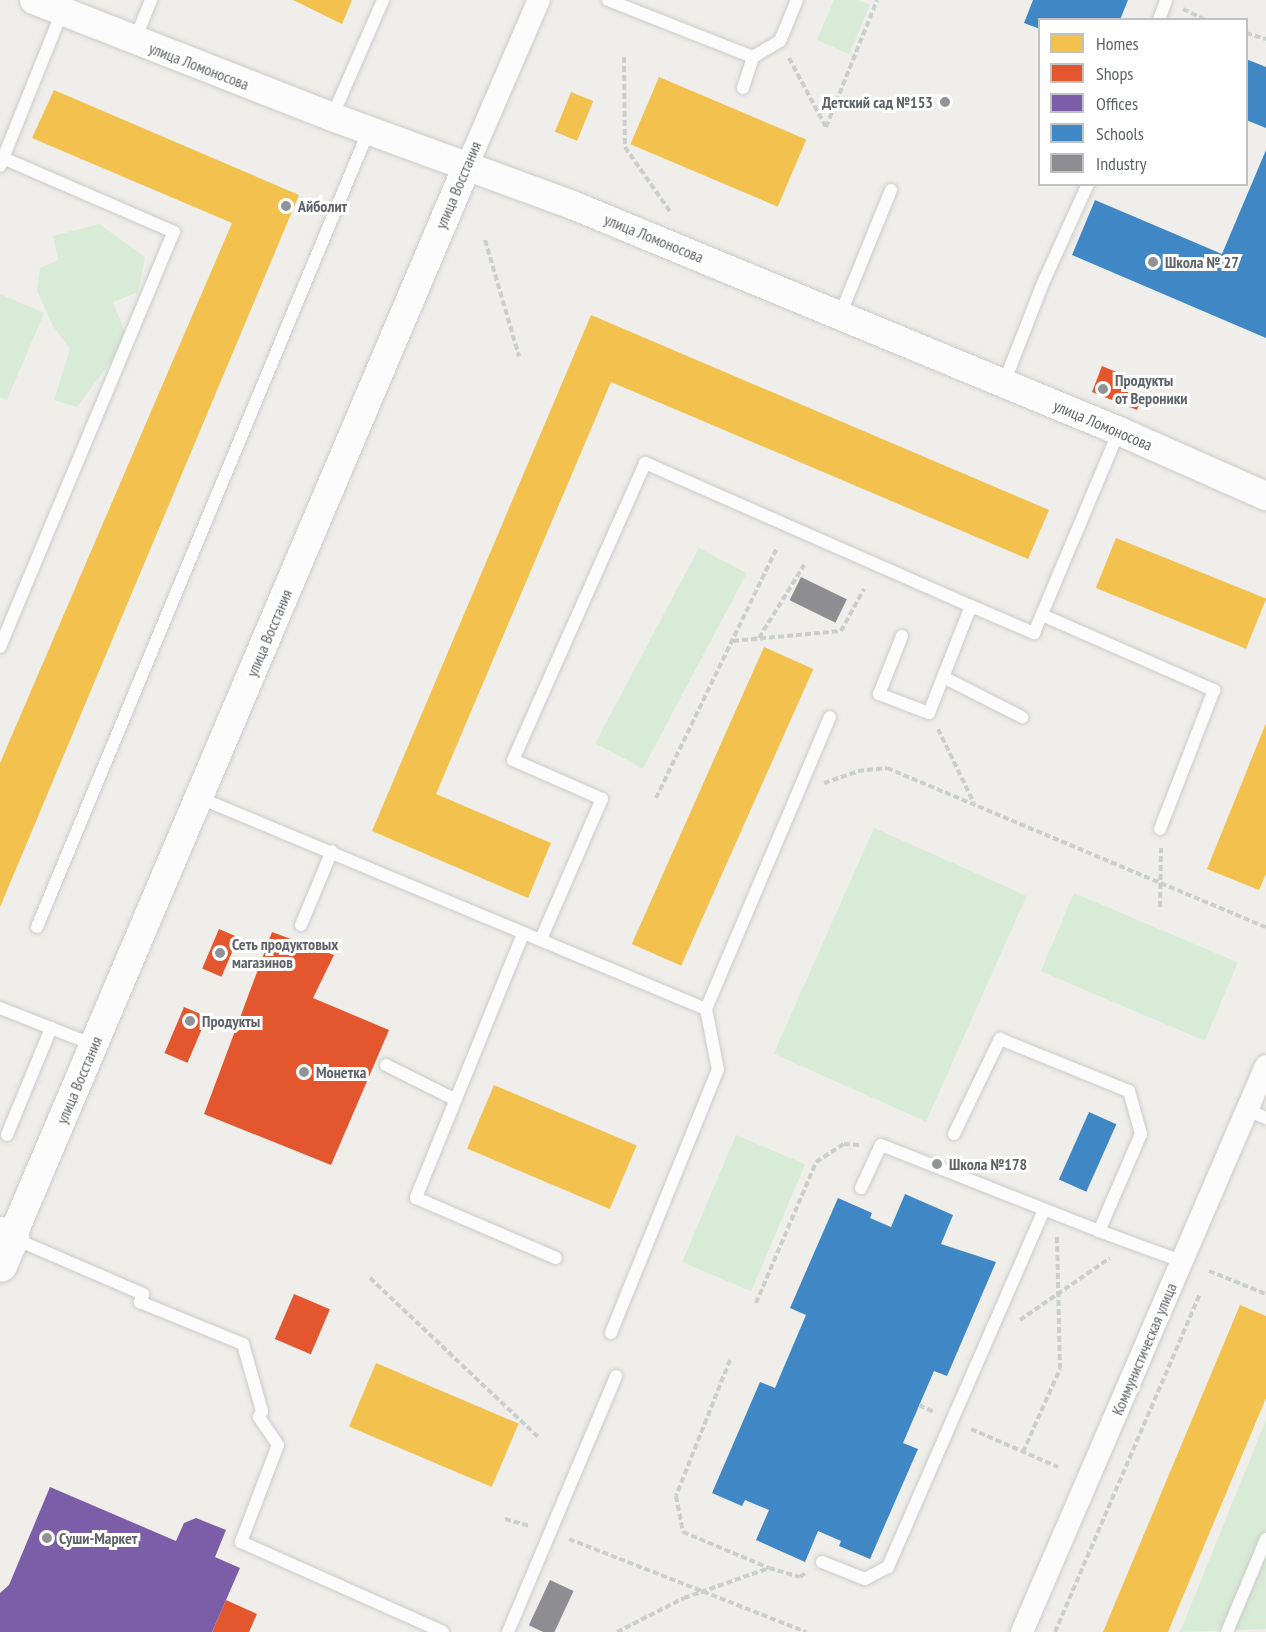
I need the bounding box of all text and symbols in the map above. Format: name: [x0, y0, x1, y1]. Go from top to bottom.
legend: [1038, 18, 1248, 186]
text: Homes: [1096, 32, 1139, 55]
street label: улица Ломоносова: [146, 38, 252, 94]
text: Shops: [1096, 62, 1133, 85]
place label: Детский сад №153: [822, 92, 933, 112]
text: Offices: [1096, 92, 1138, 115]
marker: Детский сад №153: [938, 95, 952, 109]
text: Schools: [1096, 122, 1144, 145]
street label: улица Восстания: [431, 138, 485, 232]
text: Industry: [1096, 152, 1146, 175]
place label: Айболит: [298, 196, 347, 216]
marker: Айболит: [279, 199, 293, 213]
street label: улица Ломоносова: [602, 209, 706, 267]
place label: Школа № 27: [1165, 252, 1239, 272]
marker: Школа № 27: [1146, 255, 1160, 269]
place label: Продукты от Вероники: [1115, 370, 1188, 408]
marker: Продукты от Вероники: [1096, 382, 1110, 396]
street label: улица Ломоносова: [1051, 396, 1155, 454]
street label: улица Восстания: [242, 586, 296, 680]
place label: Сеть продуктовых магазинов: [232, 934, 339, 972]
marker: Сеть продуктовых магазинов: [213, 946, 227, 960]
place label: Продукты: [202, 1011, 260, 1031]
marker: Продукты: [183, 1014, 197, 1028]
street label: улица Восстания: [52, 1033, 106, 1127]
place label: Монетка: [316, 1062, 366, 1082]
marker: Монетка: [297, 1065, 311, 1079]
place label: Школа №178: [949, 1154, 1027, 1174]
marker: Школа №178: [930, 1157, 944, 1171]
street label: Коммунистическая улица: [1107, 1280, 1181, 1418]
place label: Суши-Маркет: [59, 1528, 137, 1548]
marker: Суши-Маркет: [40, 1531, 54, 1545]

